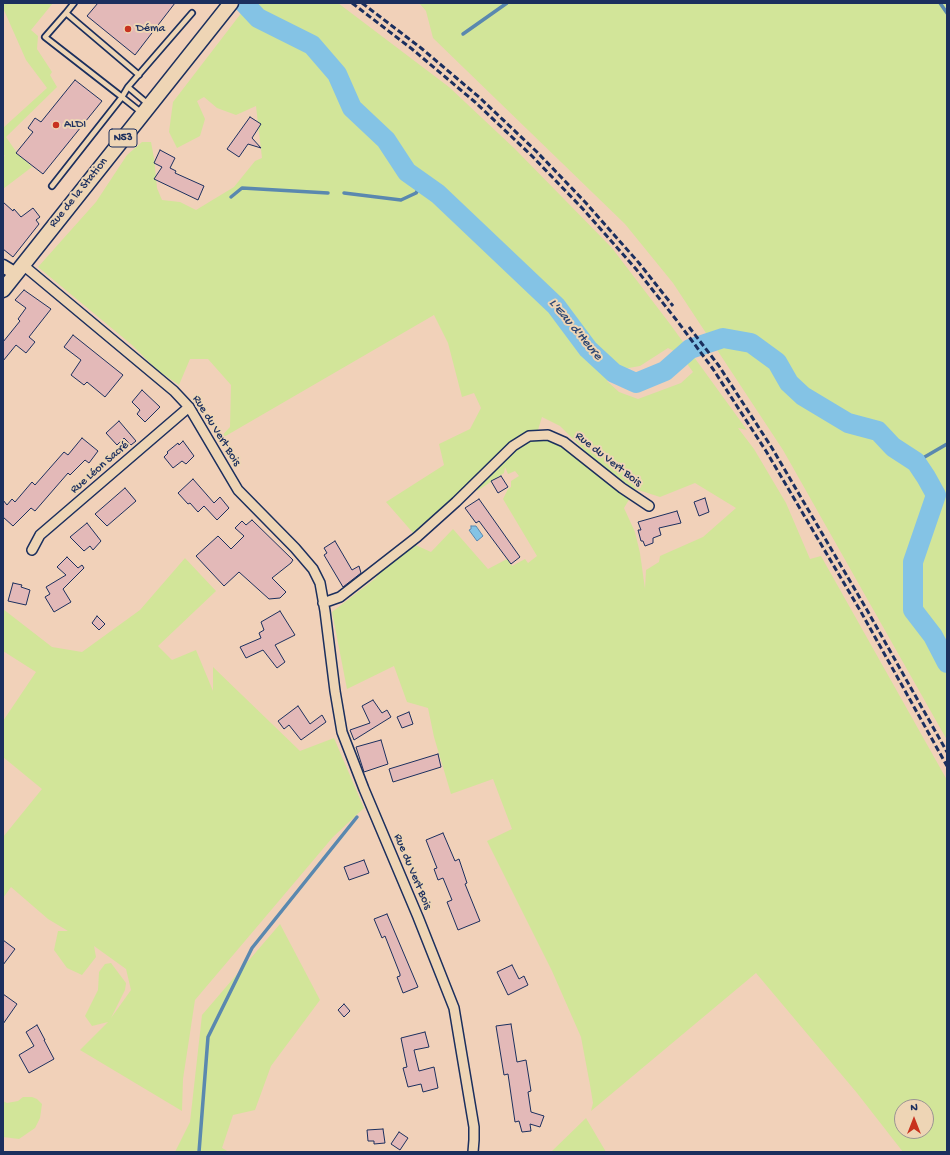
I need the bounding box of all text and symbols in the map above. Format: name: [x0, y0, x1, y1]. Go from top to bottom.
place label: Déma: [136, 22, 165, 36]
marker: Déma: [123, 24, 133, 34]
place label: ALDI: [64, 118, 86, 132]
marker: ALDI: [51, 120, 61, 130]
road number: N53: [109, 129, 137, 147]
street label: Rue de la Station: [46, 155, 112, 231]
water label: L'Eau d'Heure: [545, 296, 605, 364]
street label: Rue du Vert Bois: [189, 393, 243, 469]
street label: Rue du Vert Bois: [572, 429, 644, 491]
street label: Rue Léon Sacré: [68, 439, 132, 497]
street label: Rue du Vert Bois: [390, 832, 434, 912]
north arrow: [894, 1099, 934, 1139]
text: N: [910, 1102, 918, 1114]

